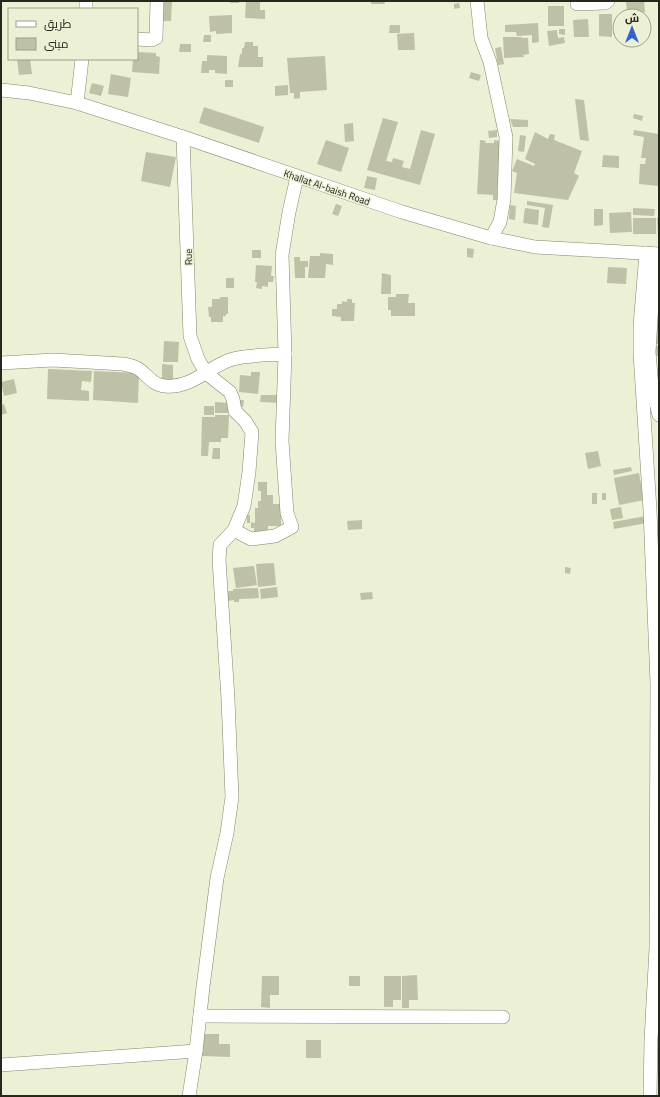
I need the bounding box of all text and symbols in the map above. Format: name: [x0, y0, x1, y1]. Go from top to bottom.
legend: [8, 8, 138, 60]
north arrow: [612, 8, 652, 48]
text: ش: [625, 10, 639, 26]
text: طريق: [44, 14, 72, 33]
text: مبنى: [44, 34, 69, 53]
street label: Khallat Al-baish Road: [282, 166, 372, 209]
street label: Rue: [181, 248, 196, 265]

